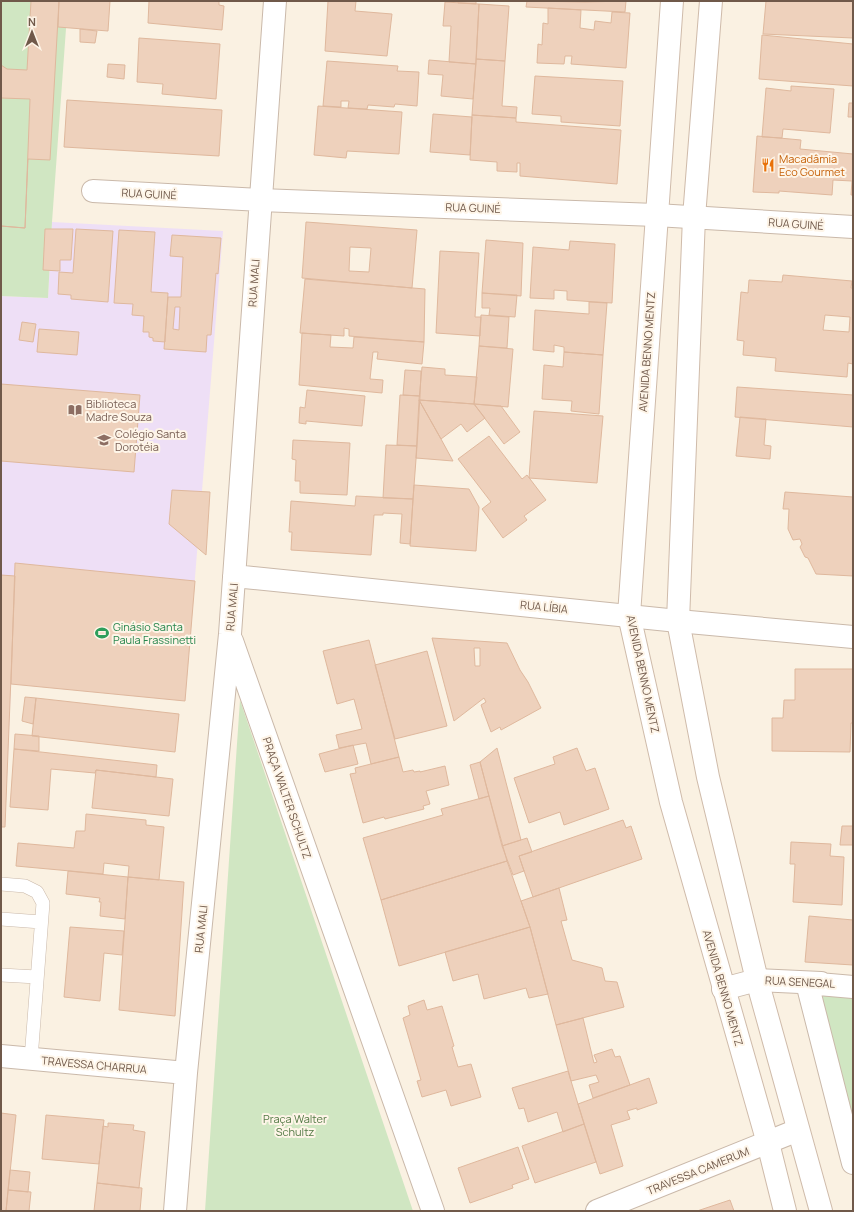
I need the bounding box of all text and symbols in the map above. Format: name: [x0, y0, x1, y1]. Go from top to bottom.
north arrow: [12, 12, 52, 52]
text: N: [28, 14, 36, 29]
place label: Macadâmia Eco Gourmet: [779, 151, 845, 179]
restaurant icon: Macadâmia Eco Gourmet: [760, 157, 776, 173]
street label: RUA GUINÉ: [121, 185, 177, 202]
street label: RUA GUINÉ: [445, 199, 501, 216]
street label: RUA GUINÉ: [768, 214, 824, 233]
street label: RUA MALI: [244, 259, 263, 307]
street label: AVENIDA BENNO MENTZ: [635, 291, 658, 412]
place label: Biblioteca Madre Souza: [86, 396, 152, 424]
library icon: Biblioteca Madre Souza: [67, 402, 83, 418]
place label: Colégio Santa Dorotéia: [115, 426, 186, 454]
school or university icon: Colégio Santa Dorotéia: [96, 432, 112, 448]
street label: RUA MALI: [222, 582, 241, 631]
street label: RUA LÍBIA: [519, 597, 569, 616]
street label: AVENIDA BENNO MENTZ: [624, 614, 663, 734]
place label: Ginásio Santa Paula Frassinetti: [113, 619, 196, 647]
sports icon: Ginásio Santa Paula Frassinetti: [94, 625, 110, 641]
street label: PRAÇA WALTER SCHULTZ: [260, 735, 315, 861]
street label: RUA MALI: [191, 904, 210, 954]
street label: AVENIDA BENNO MENTZ: [700, 928, 747, 1048]
street label: RUA SENEGAL: [765, 972, 836, 991]
street label: TRAVESSA CHARRUA: [41, 1052, 147, 1077]
park label: Praça Walter Schultz: [263, 1111, 327, 1139]
street label: TRAVESSA CAMERUM: [644, 1143, 751, 1198]

